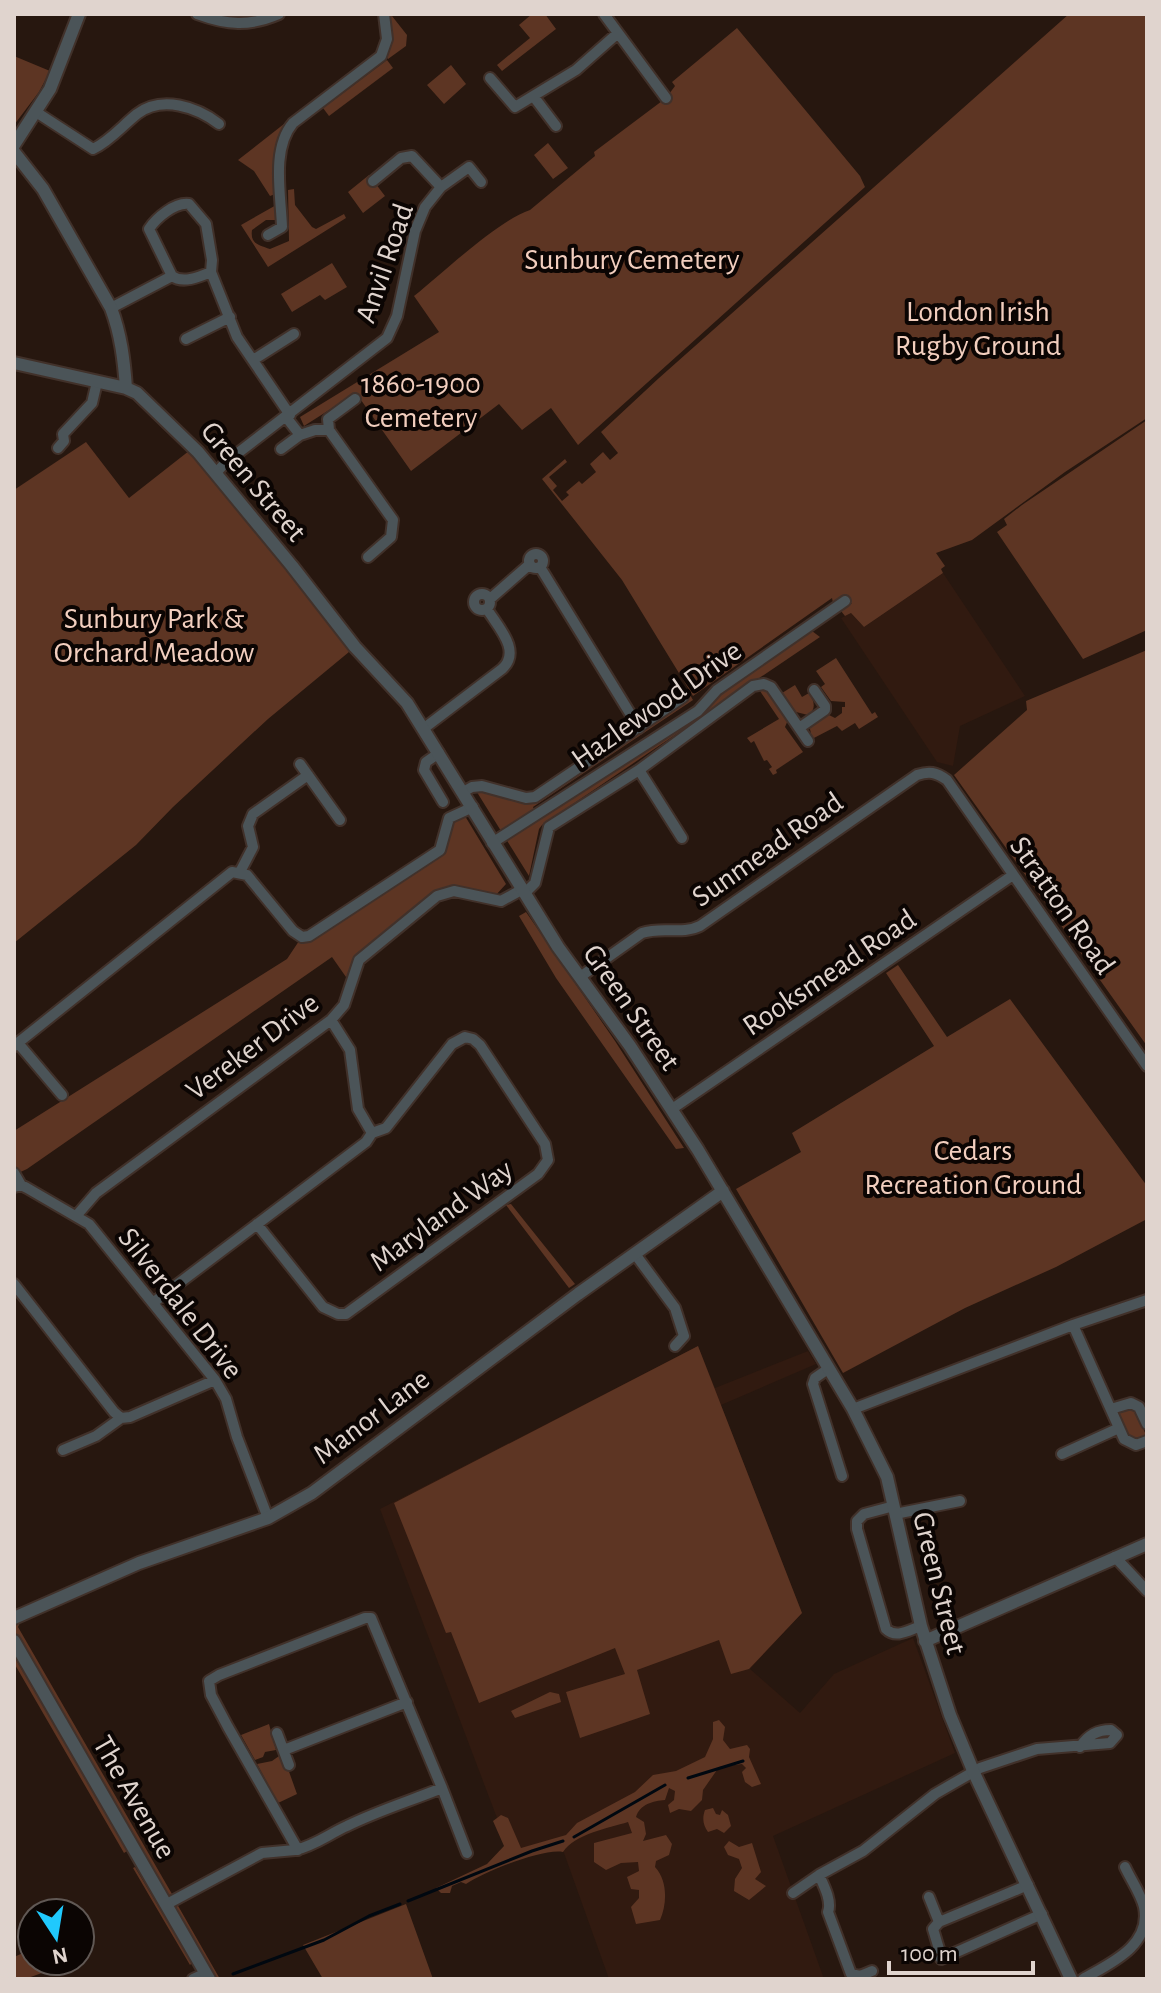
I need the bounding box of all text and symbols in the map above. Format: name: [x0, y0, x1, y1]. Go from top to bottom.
street label: Anvil Road: [351, 200, 419, 327]
park label: Sunbury Cemetery: [524, 245, 740, 275]
park label: London Irish Rugby Ground: [895, 297, 1061, 361]
park label: 1860-1900 Cemetery: [361, 369, 481, 433]
street label: Green Street: [195, 416, 312, 547]
park label: Sunbury Park & Orchard Meadow: [54, 604, 254, 668]
street label: Hazlewood Drive: [566, 635, 747, 774]
street label: Sunmead Road: [687, 787, 848, 913]
street label: Stratton Road: [1004, 831, 1120, 980]
street label: Rooksmead Road: [738, 904, 922, 1042]
street label: Green Street: [577, 939, 686, 1076]
street label: Vereker Drive: [181, 988, 324, 1106]
park label: Cedars Recreation Ground: [864, 1136, 1082, 1200]
street label: Maryland Way: [365, 1154, 519, 1277]
street label: Silverdale Drive: [112, 1222, 248, 1385]
street label: Manor Lane: [308, 1364, 435, 1470]
street label: Green Street: [907, 1509, 971, 1658]
street label: The Avenue: [87, 1731, 181, 1864]
north arrow: [16, 1897, 96, 1977]
scale bar: [889, 1925, 1033, 1975]
text: 100 m: [901, 1942, 958, 1966]
text: N: [50, 1943, 70, 1968]

